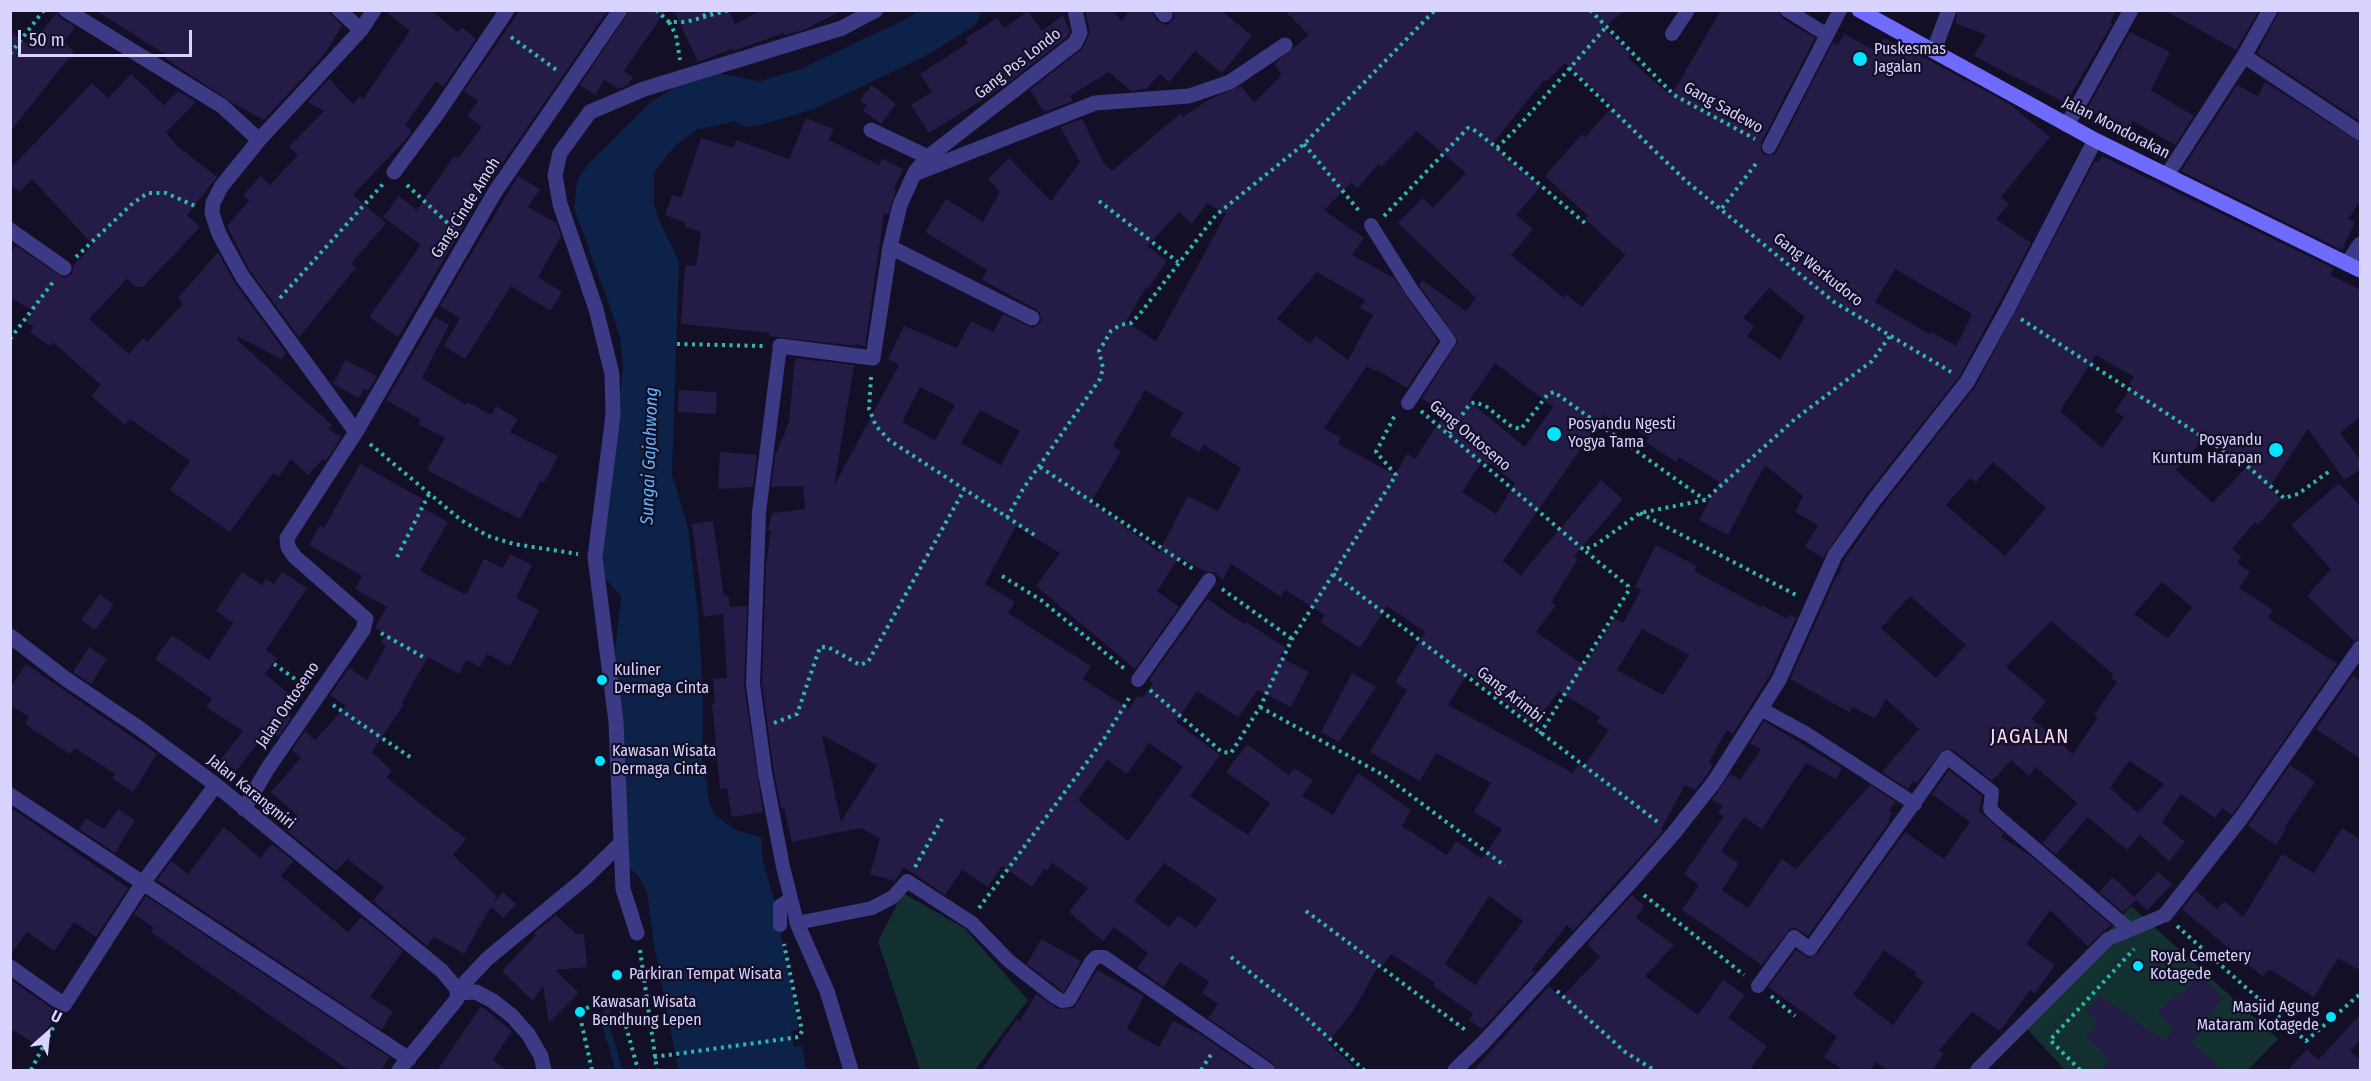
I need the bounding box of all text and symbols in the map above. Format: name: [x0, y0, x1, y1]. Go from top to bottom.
scale bar: [21, 18, 195, 56]
street label: Gang Pos Londo: [971, 24, 1065, 104]
text: 50 m: [29, 29, 65, 51]
place label: Puskesmas Jagalan: [1874, 40, 1946, 78]
marker: Puskesmas Jagalan: [1851, 50, 1869, 68]
street label: Gang Sadewo: [1680, 78, 1766, 138]
street label: Jalan Mondorakan: [2059, 93, 2173, 163]
street label: Gang Cinde Amoh: [427, 154, 505, 262]
street label: Gang Werkudoro: [1769, 229, 1867, 311]
water label: Sungai Gajahwong: [637, 387, 663, 525]
street label: Gang Ontoseno: [1425, 396, 1515, 476]
place label: Posyandu Ngesti Yogya Tama: [1568, 415, 1676, 453]
marker: Posyandu Ngesti Yogya Tama: [1545, 425, 1563, 443]
place label: Posyandu Kuntum Harapan: [2152, 431, 2262, 469]
marker: Posyandu Kuntum Harapan: [2267, 441, 2285, 459]
street label: Jalan Ontoseno: [252, 658, 324, 752]
place label: Kuliner Dermaga Cinta: [614, 661, 709, 699]
street label: Gang Arimbi: [1473, 663, 1547, 727]
marker: Kuliner Dermaga Cinta: [595, 673, 609, 687]
district label: JAGALAN: [1990, 725, 2070, 749]
place label: Kawasan Wisata Dermaga Cinta: [612, 742, 716, 780]
street label: Jalan Karangmiri: [203, 751, 299, 833]
marker: Kawasan Wisata Dermaga Cinta: [593, 754, 607, 768]
place label: Royal Cemetery Kotagede: [2150, 947, 2251, 985]
marker: Royal Cemetery Kotagede: [2131, 959, 2145, 973]
place label: Parkiran Tempat Wisata: [629, 965, 782, 985]
marker: Parkiran Tempat Wisata: [610, 968, 624, 982]
place label: Kawasan Wisata Bendhung Lepen: [592, 993, 702, 1031]
place label: Masjid Agung Mataram Kotagede: [2197, 998, 2319, 1036]
north arrow: [18, 1003, 78, 1063]
marker: Kawasan Wisata Bendhung Lepen: [573, 1005, 587, 1019]
text: U: [48, 1006, 65, 1027]
marker: Masjid Agung Mataram Kotagede: [2324, 1010, 2338, 1024]

